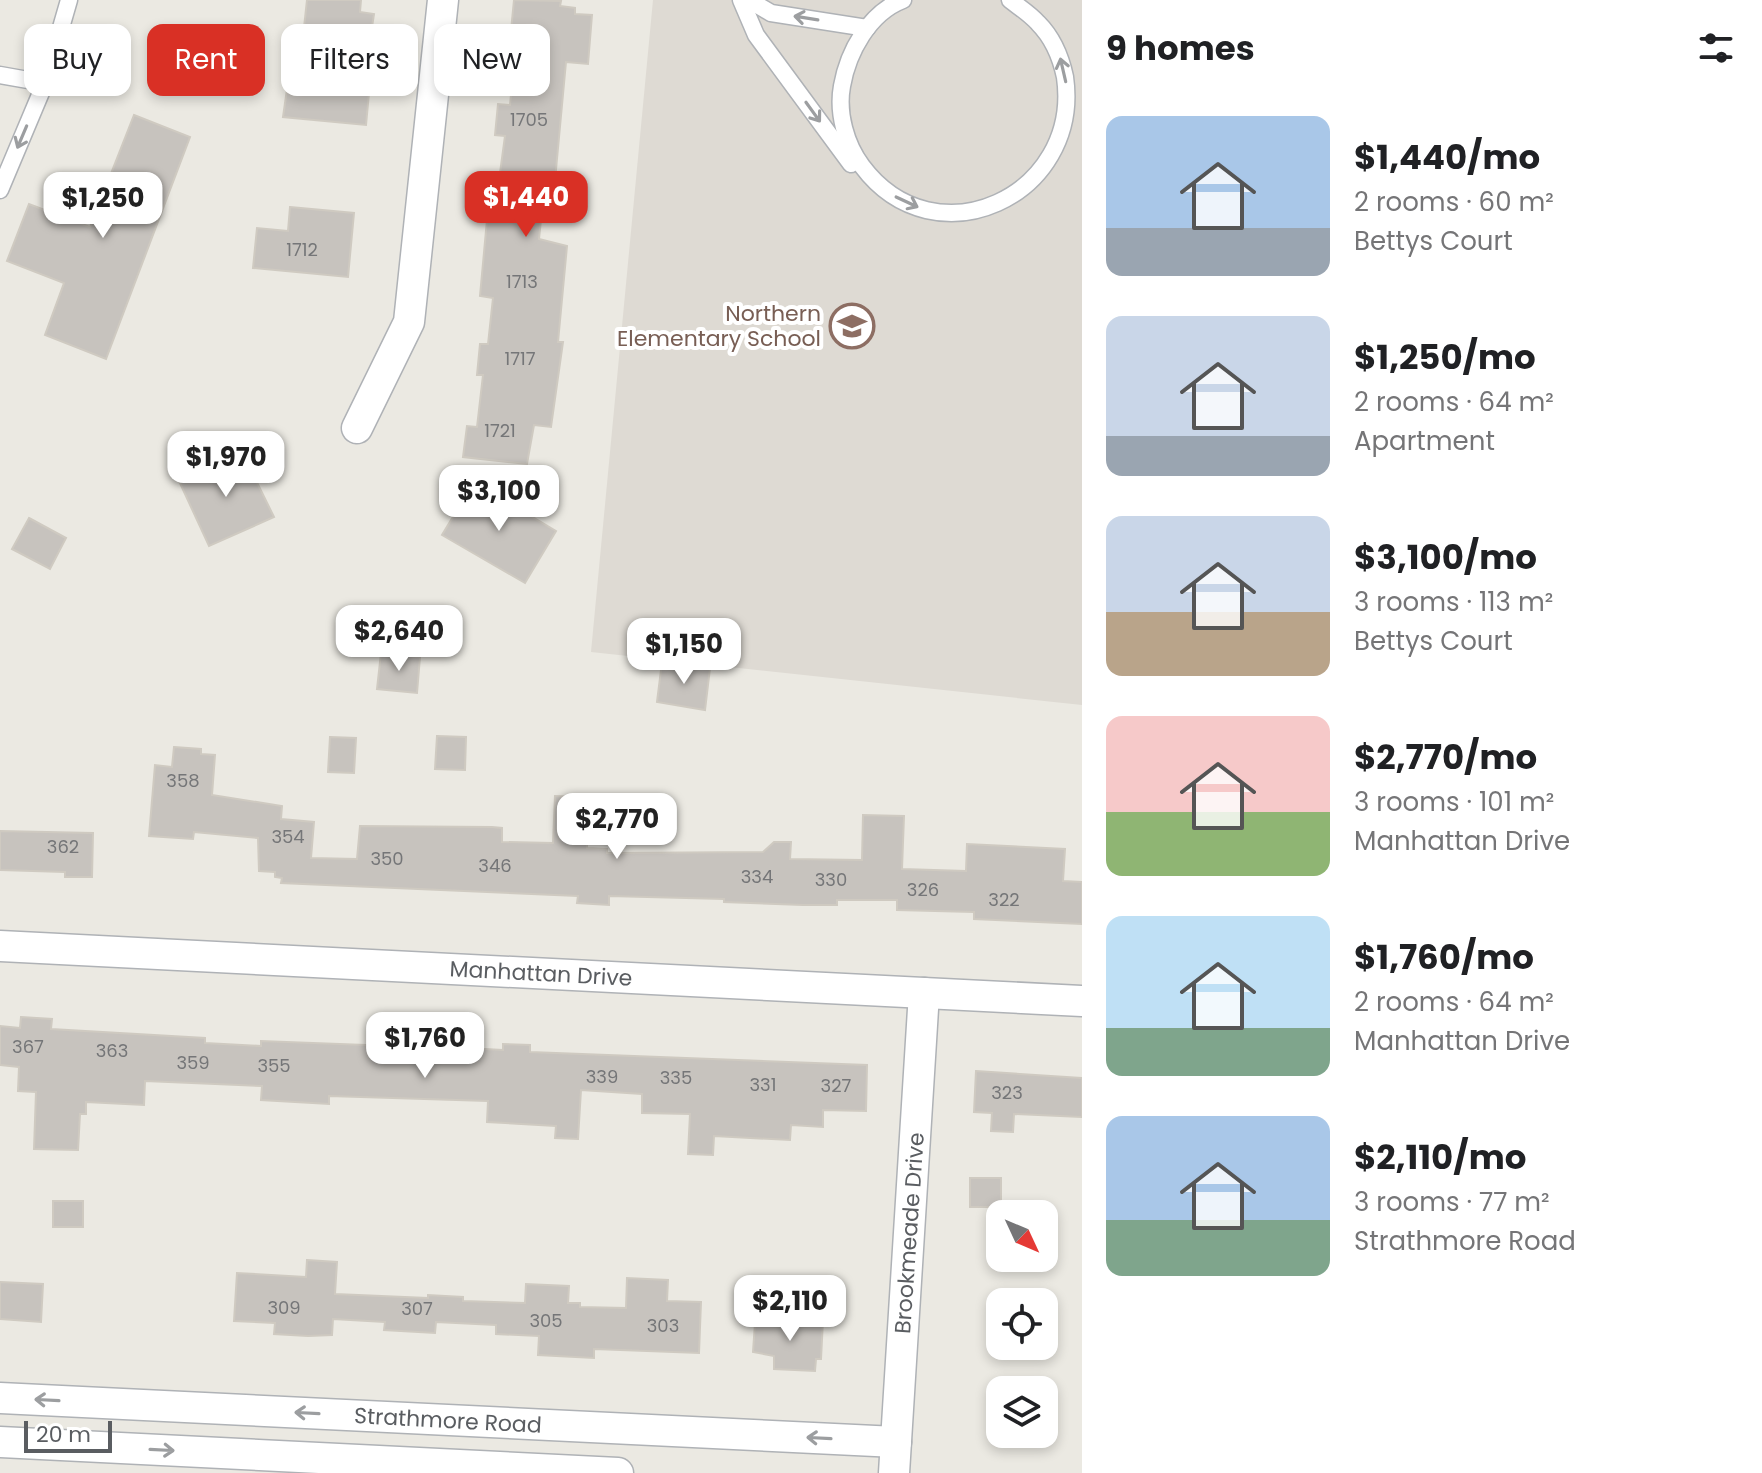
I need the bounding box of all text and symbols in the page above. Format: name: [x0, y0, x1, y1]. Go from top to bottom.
one-way arrow: [794, 10, 819, 25]
chip: Buy: [24, 24, 131, 96]
chip: Rent: [147, 24, 265, 96]
chip: Filters: [281, 24, 418, 96]
chip: New: [434, 24, 550, 96]
text: 9 homes: [1106, 24, 1255, 72]
icon: filters: [1694, 26, 1738, 70]
one-way arrow: [1055, 58, 1070, 83]
one-way arrow: [804, 101, 821, 122]
house number: 1705: [510, 107, 548, 132]
one-way arrow: [14, 124, 29, 149]
text: $1,440/mo: [1354, 133, 1540, 181]
icon: home: [1170, 148, 1266, 244]
pin: $1,440: [461, 171, 591, 239]
pin: $1,250: [38, 172, 168, 240]
text: $1,440: [483, 179, 569, 215]
text: $1,250: [61, 180, 145, 216]
text: 2 rooms · 60 m²: [1354, 184, 1554, 220]
one-way arrow: [894, 195, 918, 210]
text: Bettys Court: [1354, 223, 1513, 259]
house number: 1712: [286, 237, 318, 262]
house number: 1713: [506, 269, 538, 294]
place label: Northern Elementary School: [617, 298, 821, 354]
school or university icon: Northern Elementary School: [828, 302, 876, 350]
text: $1,250/mo: [1354, 333, 1536, 381]
house number: 1717: [504, 346, 536, 371]
icon: home: [1170, 348, 1266, 444]
text: 2 rooms · 64 m²: [1354, 384, 1554, 420]
house number: 1721: [484, 418, 516, 443]
text: Apartment: [1354, 423, 1495, 459]
pin: $1,970: [161, 431, 291, 499]
text: $1,970: [185, 439, 267, 475]
pin: $3,100: [434, 465, 564, 533]
text: $3,100: [457, 473, 541, 509]
text: $3,100/mo: [1354, 533, 1537, 581]
icon: home: [1170, 548, 1266, 644]
text: 3 rooms · 113 m²: [1354, 584, 1553, 620]
pin: $2,640: [334, 605, 464, 673]
text: $2,640: [354, 613, 444, 649]
pin: $1,150: [619, 618, 749, 686]
text: Bettys Court: [1354, 623, 1513, 659]
text: $1,150: [645, 626, 723, 662]
text: $2,770/mo: [1354, 733, 1537, 781]
icon: home: [1170, 748, 1266, 844]
house number: 358: [166, 768, 200, 793]
text: 3 rooms · 101 m²: [1354, 784, 1554, 820]
pin: $2,770: [552, 793, 682, 861]
text: $2,770: [575, 801, 659, 837]
text: Manhattan Drive: [1354, 823, 1570, 859]
house number: 354: [271, 824, 305, 849]
house number: 362: [47, 834, 79, 859]
house number: 350: [370, 846, 404, 871]
house number: 346: [478, 853, 512, 878]
house number: 334: [741, 864, 773, 889]
house number: 330: [815, 867, 847, 892]
house number: 326: [907, 877, 939, 902]
house number: 322: [988, 887, 1020, 912]
text: $1,760/mo: [1354, 933, 1534, 981]
icon: home: [1170, 948, 1266, 1044]
street label: Manhattan Drive: [449, 953, 633, 994]
text: 2 rooms · 64 m²: [1354, 984, 1554, 1020]
pin: $1,760: [360, 1012, 490, 1080]
text: $1,760: [384, 1020, 466, 1056]
text: Manhattan Drive: [1354, 1023, 1570, 1059]
house number: 367: [12, 1034, 44, 1059]
house number: 363: [96, 1038, 128, 1063]
house number: 359: [176, 1050, 210, 1075]
house number: 355: [257, 1053, 291, 1078]
house number: 339: [586, 1064, 618, 1089]
house number: 335: [660, 1065, 692, 1090]
house number: 331: [750, 1072, 776, 1097]
house number: 327: [821, 1073, 852, 1098]
house number: 323: [991, 1080, 1023, 1105]
street label: Brookmeade Drive: [887, 1131, 932, 1335]
text: $2,110/mo: [1354, 1133, 1526, 1181]
icon: home: [1170, 1148, 1266, 1244]
text: 3 rooms · 77 m²: [1354, 1184, 1550, 1220]
north arrow: [986, 1200, 1058, 1272]
map controls: [986, 1200, 1058, 1448]
text: Strathmore Road: [1354, 1223, 1576, 1259]
pin: $2,110: [725, 1275, 855, 1343]
text: $2,110: [752, 1283, 828, 1319]
button: locate: [986, 1288, 1058, 1360]
house number: 309: [267, 1295, 301, 1320]
house number: 307: [401, 1296, 433, 1321]
house number: 305: [529, 1308, 563, 1333]
house number: 303: [647, 1313, 679, 1338]
button: layers: [986, 1376, 1058, 1448]
one-way arrow: [35, 1392, 61, 1407]
street label: Strathmore Road: [353, 1400, 543, 1441]
one-way arrow: [294, 1405, 321, 1420]
scale bar: [24, 1417, 112, 1453]
text: 20 m: [36, 1419, 91, 1450]
one-way arrow: [806, 1430, 833, 1445]
one-way arrow: [148, 1443, 175, 1458]

